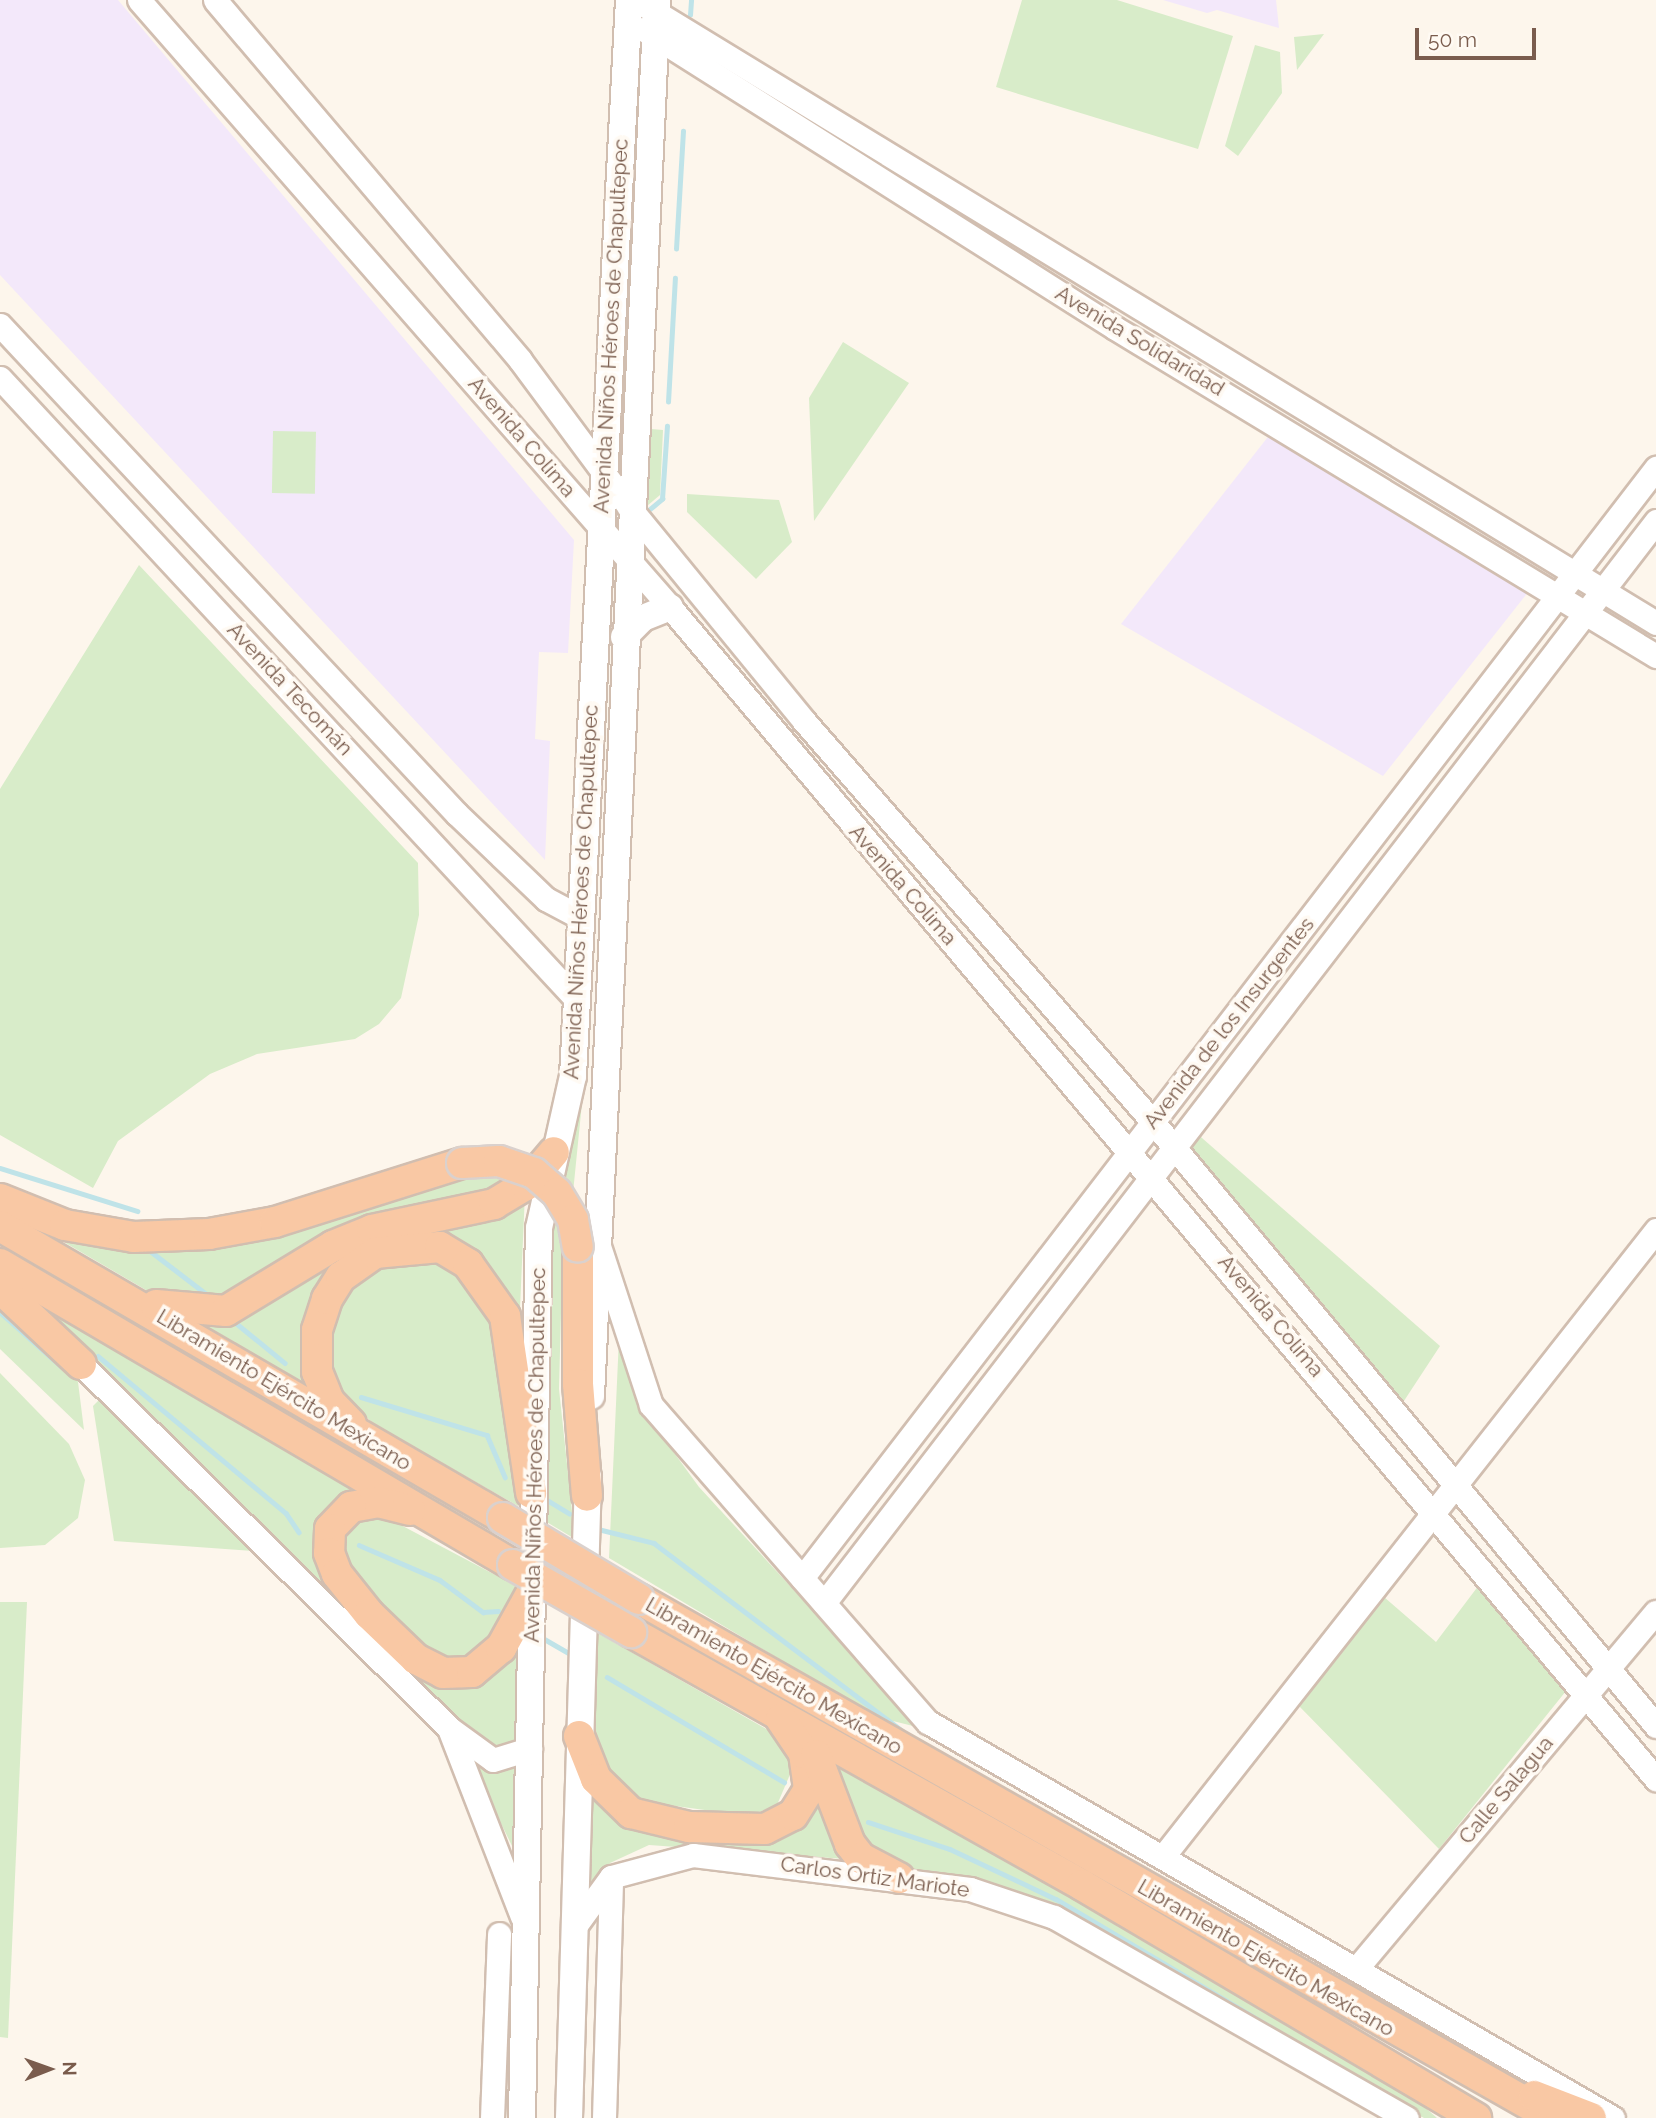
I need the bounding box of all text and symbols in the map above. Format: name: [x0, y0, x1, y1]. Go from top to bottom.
scale bar: [1418, 14, 1539, 58]
text: 50 m: [1428, 27, 1477, 52]
street label: Avenida Niños Héroes de Chapultepec: [589, 138, 633, 514]
street label: Avenida Solidaridad: [1051, 281, 1229, 401]
street label: Avenida Colima: [463, 372, 581, 502]
street label: Avenida Tecomán: [222, 617, 358, 761]
street label: Avenida Niños Héroes de Chapultepec: [559, 704, 603, 1080]
street label: Avenida Colima: [844, 820, 962, 950]
street label: Avenida de los Insurgentes: [1139, 912, 1319, 1134]
street label: Avenida Colima: [1213, 1250, 1329, 1382]
street label: Avenida Niños Héroes de Chapultepec: [519, 1267, 551, 1643]
street label: Libramiento Ejército Mexicano: [152, 1304, 416, 1476]
street label: Libramiento Ejército Mexicano: [641, 1592, 907, 1760]
street label: Calle Salagua: [1454, 1731, 1558, 1849]
street label: Carlos Ortiz Mariote: [779, 1851, 971, 1903]
street label: Libramiento Ejército Mexicano: [1133, 1874, 1399, 2042]
north arrow: [14, 2034, 84, 2104]
text: N: [59, 2061, 81, 2076]

